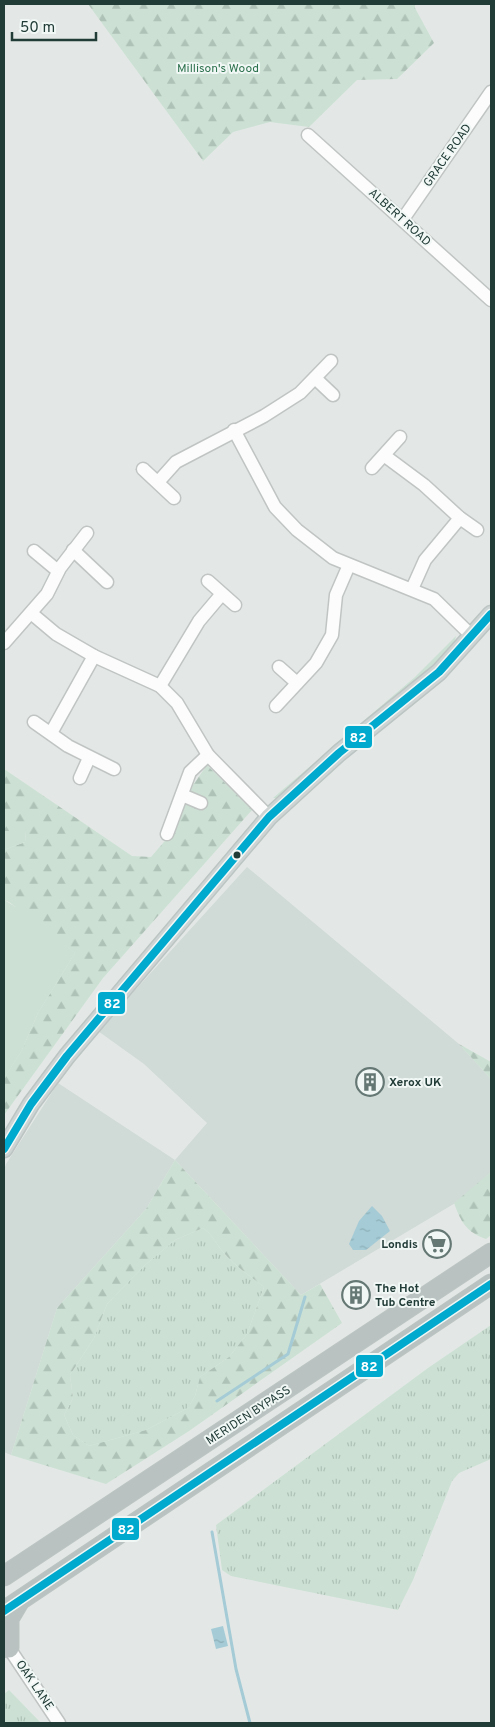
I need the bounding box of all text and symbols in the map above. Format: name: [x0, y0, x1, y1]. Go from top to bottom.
scale bar: [12, 10, 96, 42]
text: 50 m: [20, 19, 55, 38]
park label: Millison's Wood: [177, 61, 259, 77]
street label: GRACE ROAD: [420, 121, 475, 190]
street label: ALBERT ROAD: [365, 185, 434, 250]
line badge: 82: [344, 725, 373, 749]
text: 82: [349, 730, 367, 747]
unlabelled marker: [232, 850, 242, 860]
line badge: 82: [97, 991, 126, 1015]
text: 82: [103, 996, 121, 1013]
building icon: Xerox UK: [355, 1067, 385, 1097]
place label: Xerox UK: [389, 1075, 442, 1091]
supermarket icon: Londis: [422, 1229, 452, 1259]
place label: Londis: [381, 1237, 418, 1253]
building icon: The Hot Tub Centre: [341, 1280, 371, 1310]
place label: The Hot Tub Centre: [375, 1281, 436, 1311]
line badge: 82: [355, 1354, 384, 1378]
text: 82: [360, 1359, 378, 1376]
street label: MERIDEN BYPASS: [203, 1382, 294, 1449]
line badge: 82: [111, 1517, 140, 1541]
text: 82: [117, 1522, 135, 1539]
street label: OAK LANE: [12, 1657, 57, 1714]

